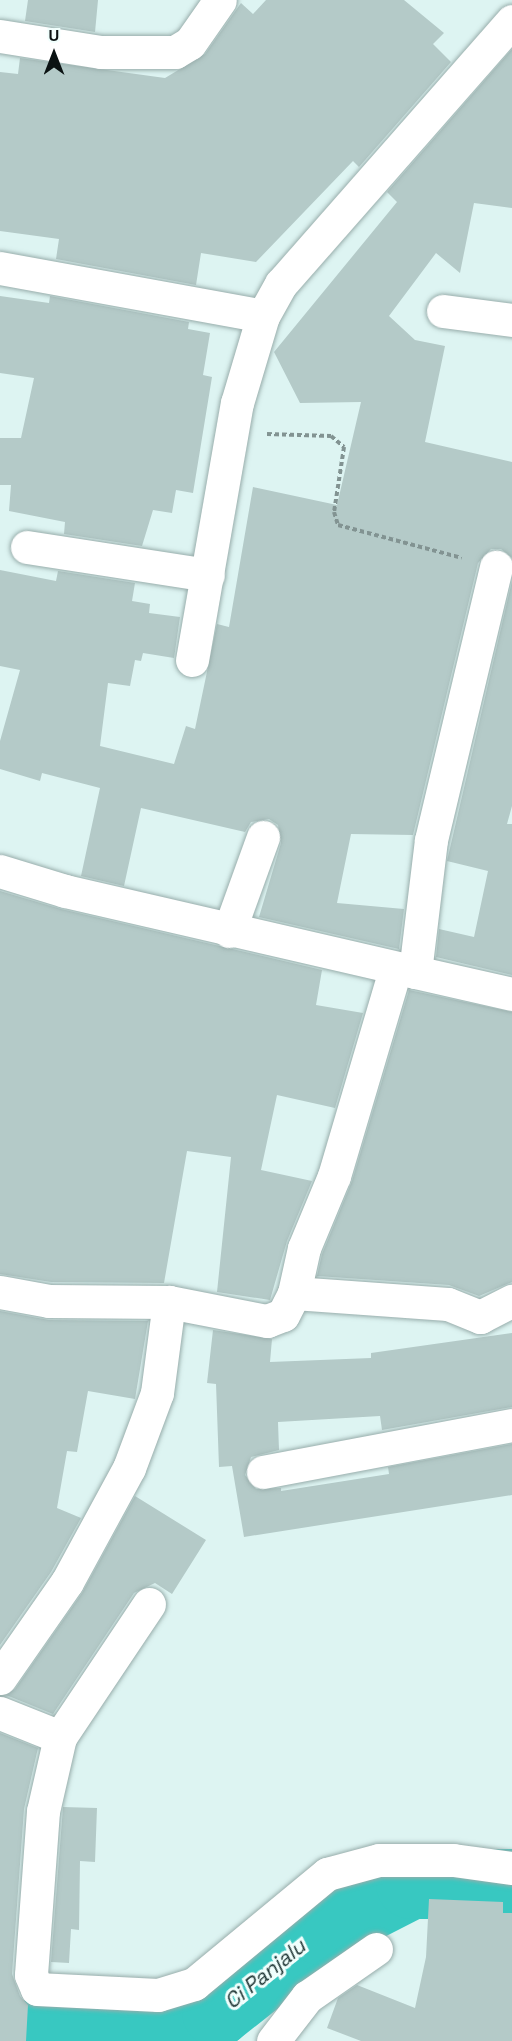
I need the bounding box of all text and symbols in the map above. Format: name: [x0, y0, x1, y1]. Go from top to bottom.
north arrow: [24, 24, 84, 84]
text: U: [49, 25, 59, 46]
water label: Ci Panjalu: [220, 1934, 310, 2014]

